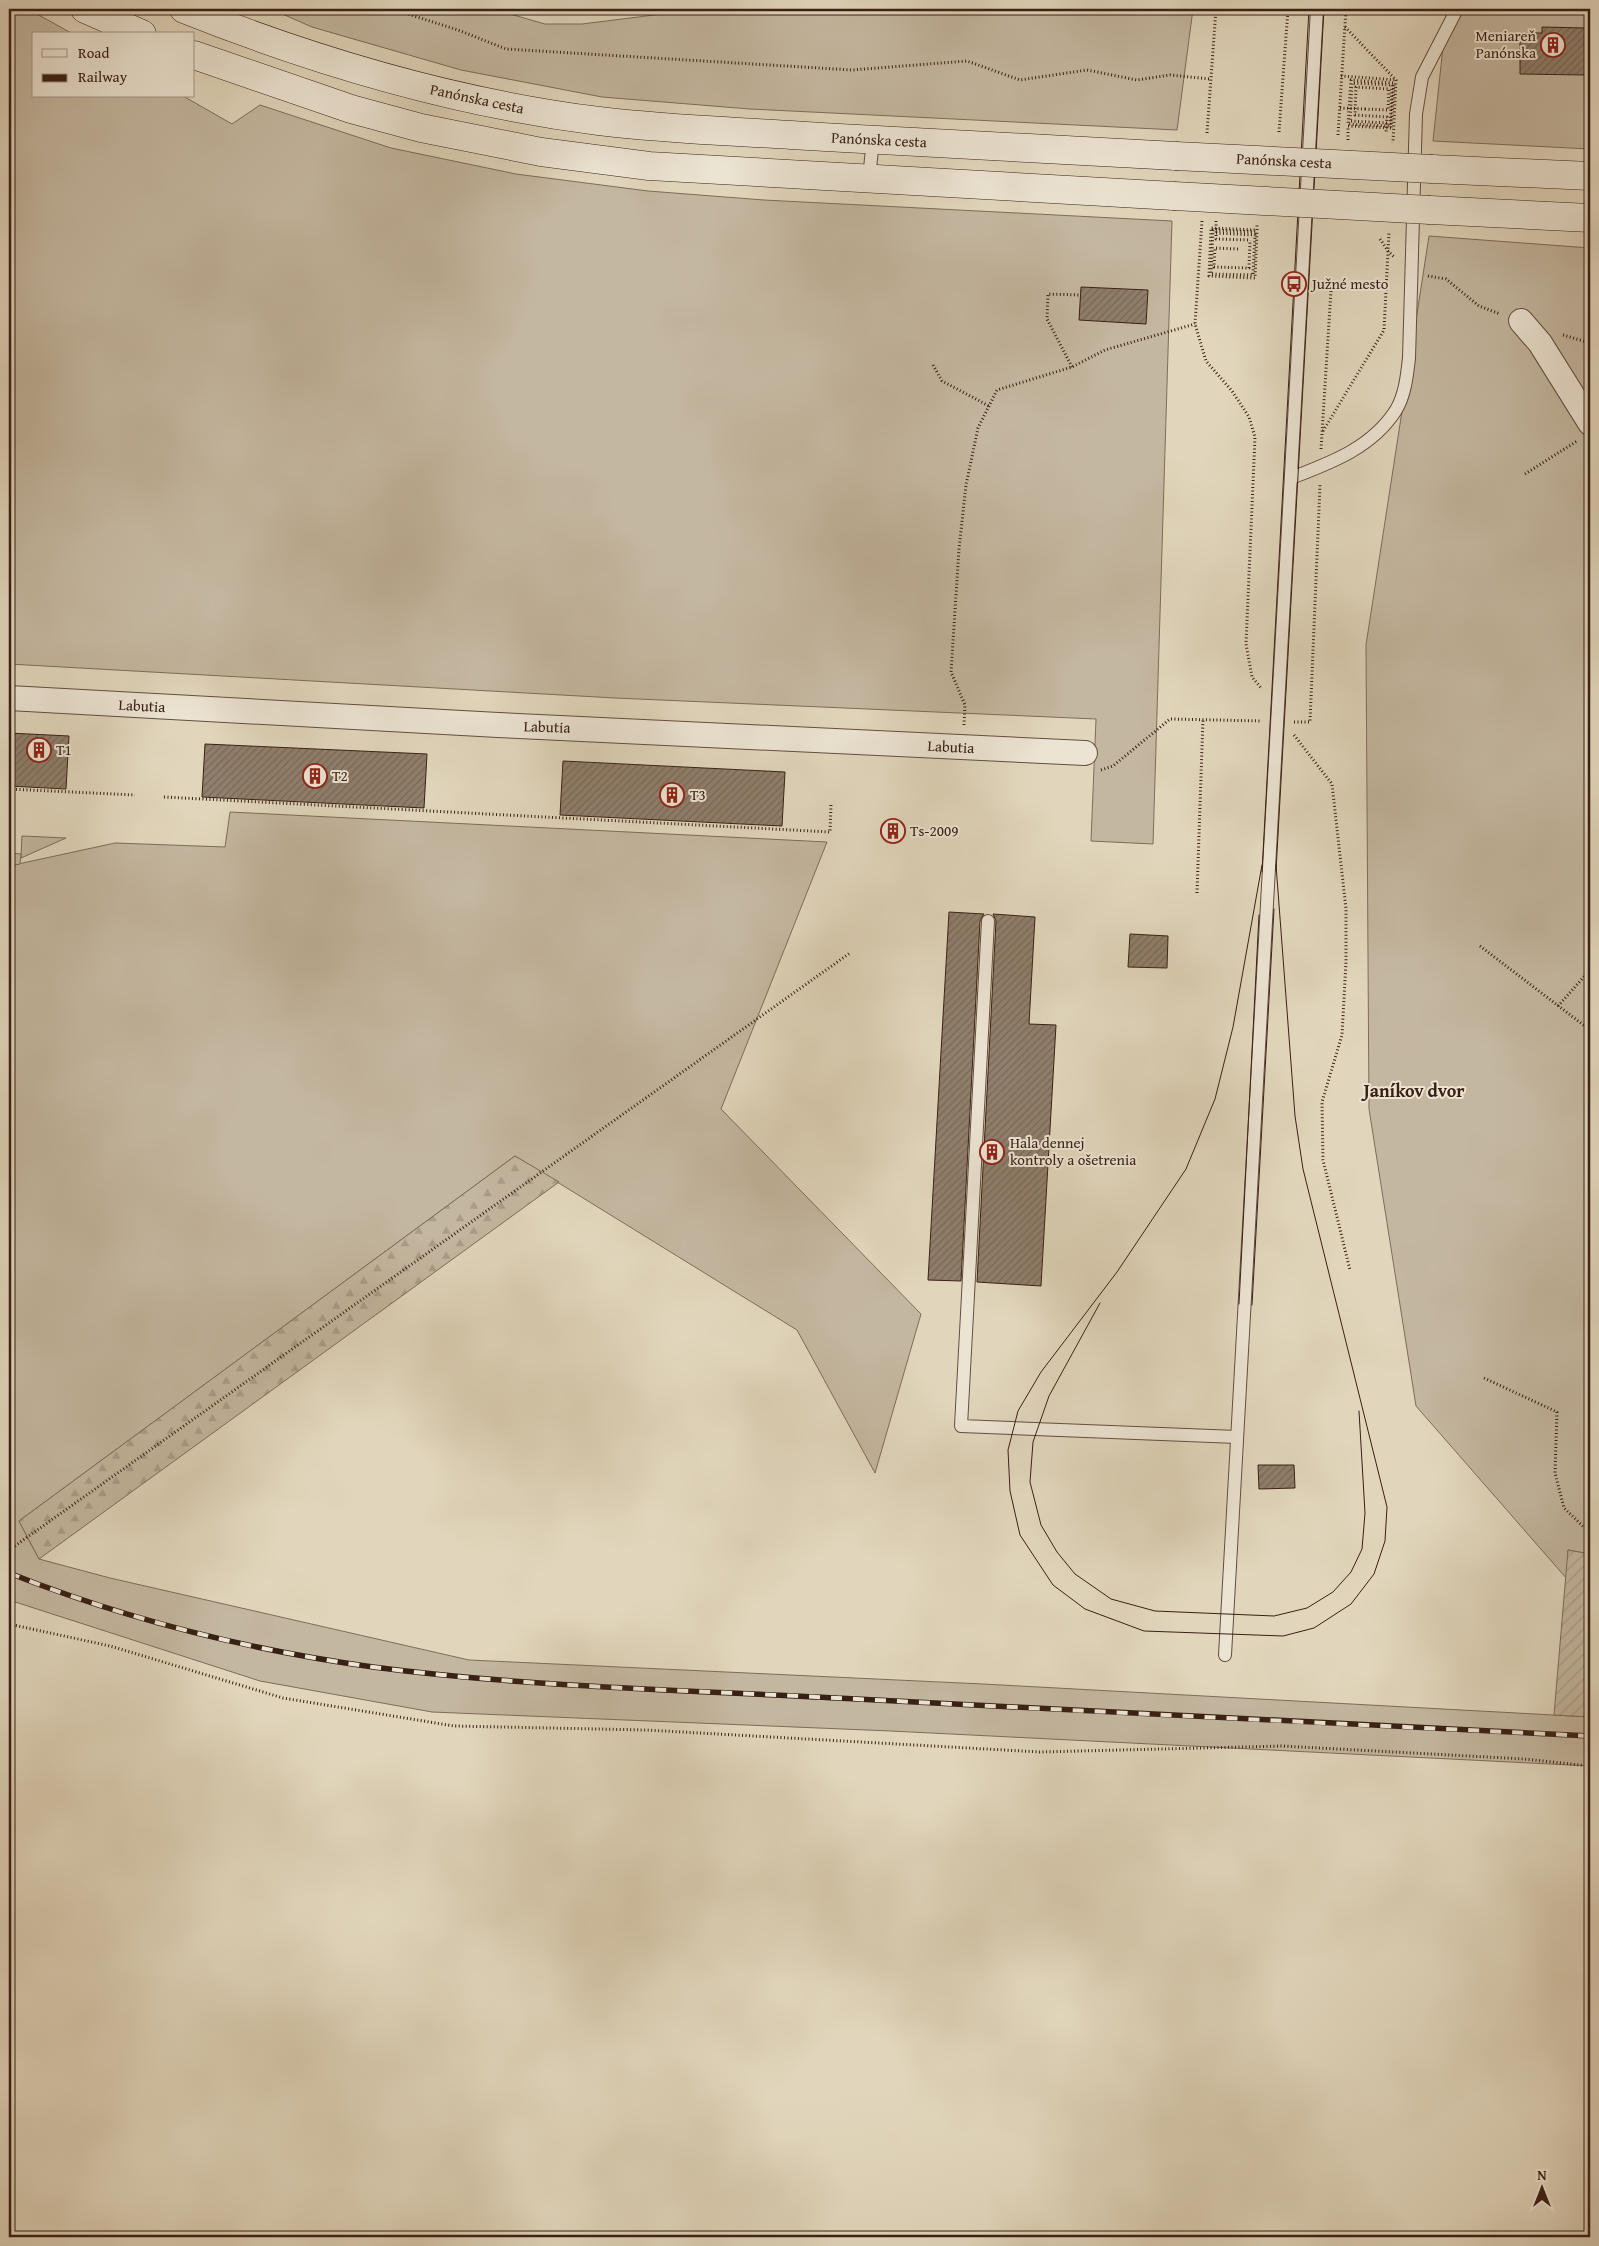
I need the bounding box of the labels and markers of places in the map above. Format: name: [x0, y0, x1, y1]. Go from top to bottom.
place label: Meniareň Panónska: [1476, 25, 1537, 63]
building icon: Meniareň Panónska: [1540, 32, 1566, 58]
bus stop icon: Južné mesto: [1281, 271, 1307, 297]
place label: Južné mesto: [1310, 273, 1389, 294]
building icon: T1: [26, 737, 52, 763]
place label: T1: [56, 739, 72, 760]
building icon: T2: [302, 763, 328, 789]
place label: T2: [332, 765, 348, 786]
building icon: T3: [659, 782, 685, 808]
place label: T3: [690, 784, 706, 805]
building icon: Ts-2009: [880, 818, 906, 844]
place label: Ts-2009: [910, 820, 958, 841]
place label: Hala dennej kontroly a ošetrenia: [1010, 1132, 1136, 1170]
building icon: Hala dennej kontroly a ošetrenia: [979, 1139, 1005, 1165]

